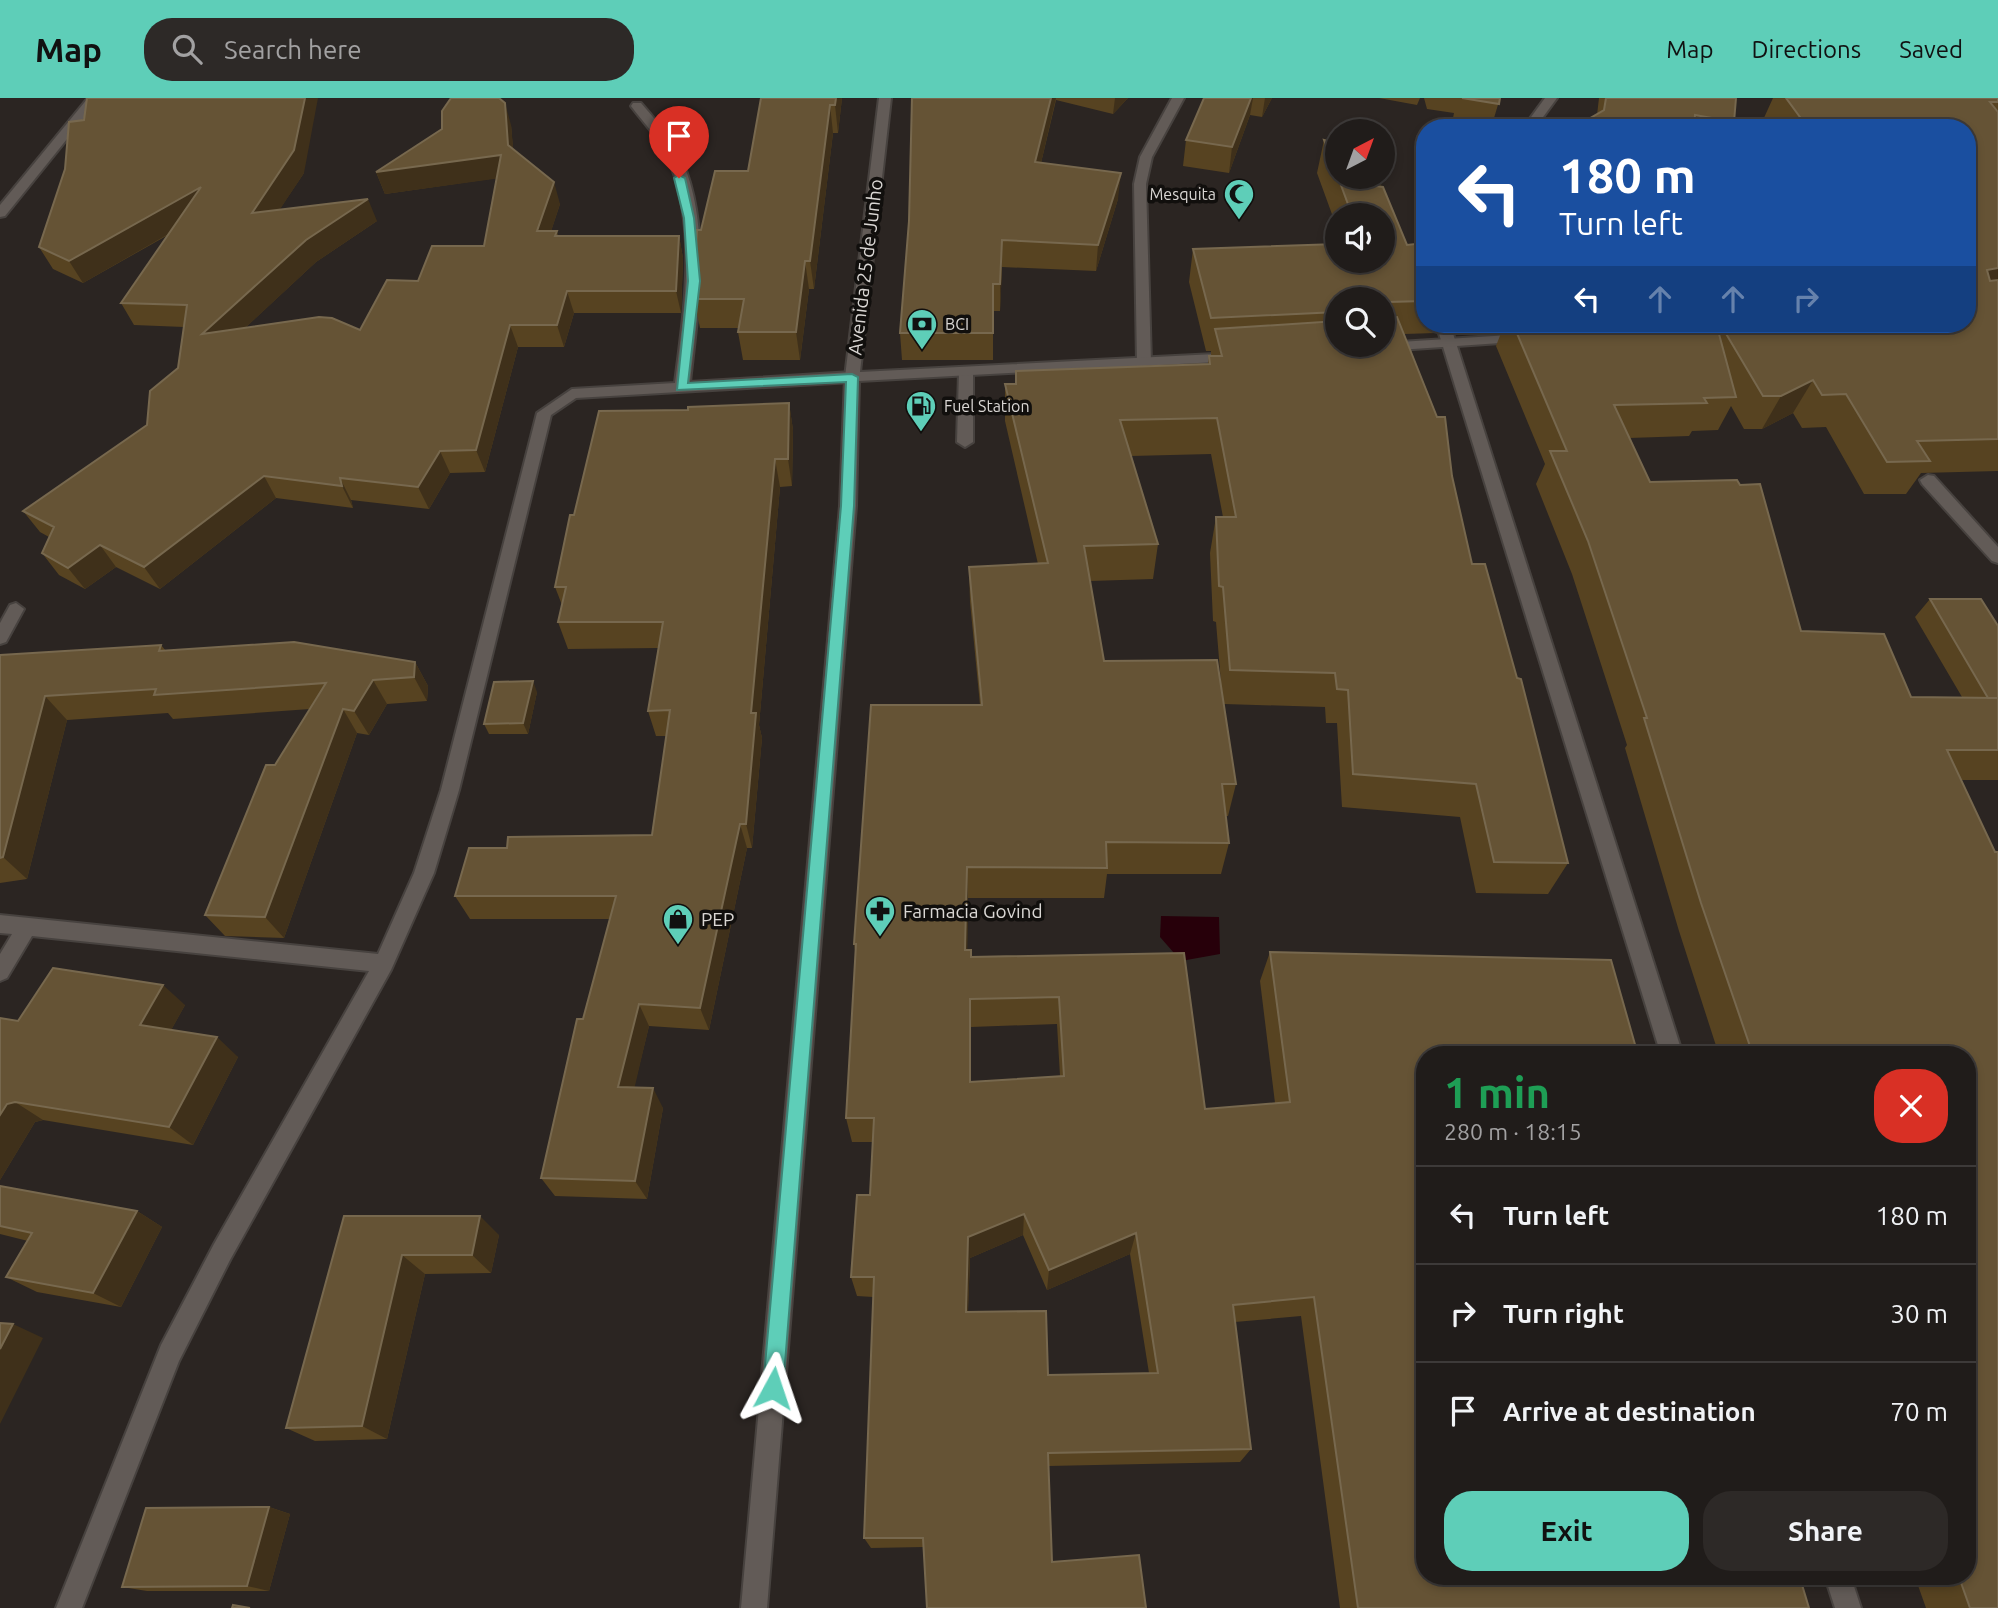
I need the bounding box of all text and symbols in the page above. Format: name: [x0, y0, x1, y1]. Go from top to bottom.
search box: [144, 18, 634, 81]
icon: search: [168, 30, 206, 68]
text: Map: [35, 31, 102, 68]
text: Search here: [224, 35, 362, 64]
text: Map: [1666, 36, 1713, 63]
text: Directions: [1751, 36, 1861, 63]
text: Saved: [1899, 36, 1963, 63]
pin: [649, 106, 709, 178]
icon: arrive: [660, 117, 698, 155]
north arrow: [1325, 119, 1395, 189]
map controls: [1325, 119, 1395, 357]
icon: left: [1444, 147, 1535, 238]
text: 180 m: [1559, 147, 1696, 202]
mosque icon: Mesquita: [1222, 177, 1256, 221]
street label: Avenida 25 de Junho: [843, 178, 887, 356]
place label: Mesquita: [1149, 185, 1216, 203]
button: sound: [1325, 203, 1395, 273]
text: Turn left: [1559, 205, 1683, 241]
icon: left: [1568, 280, 1606, 318]
icon: ahead: [1641, 280, 1679, 318]
icon: ahead: [1714, 280, 1752, 318]
icon: right: [1787, 280, 1825, 318]
button: search: [1325, 287, 1395, 357]
bank icon: BCI: [905, 307, 939, 351]
place label: BCI: [945, 315, 969, 333]
fuel station icon: Fuel Station: [904, 389, 938, 433]
place label: Fuel Station: [944, 397, 1030, 415]
pharmacy icon: Farmacia Govind: [863, 894, 897, 938]
place label: Farmacia Govind: [903, 900, 1043, 922]
shop icon: PEP: [661, 902, 695, 946]
place label: PEP: [701, 908, 734, 930]
text: 1 min: [1444, 1069, 1550, 1116]
button: close: [1874, 1069, 1948, 1143]
text: 280 m · 18:15: [1444, 1119, 1582, 1144]
icon: left: [1444, 1196, 1482, 1234]
text: Turn left: [1503, 1201, 1609, 1230]
text: 180 m: [1876, 1201, 1948, 1230]
icon: right: [1444, 1294, 1482, 1332]
text: Turn right: [1503, 1299, 1624, 1328]
text: 30 m: [1890, 1299, 1948, 1328]
position arrow: [736, 1351, 810, 1425]
icon: arrive: [1444, 1392, 1482, 1430]
text: Arrive at destination: [1503, 1397, 1756, 1426]
text: 70 m: [1890, 1397, 1948, 1426]
button: Exit: [1444, 1491, 1689, 1571]
button: Share: [1703, 1491, 1948, 1571]

